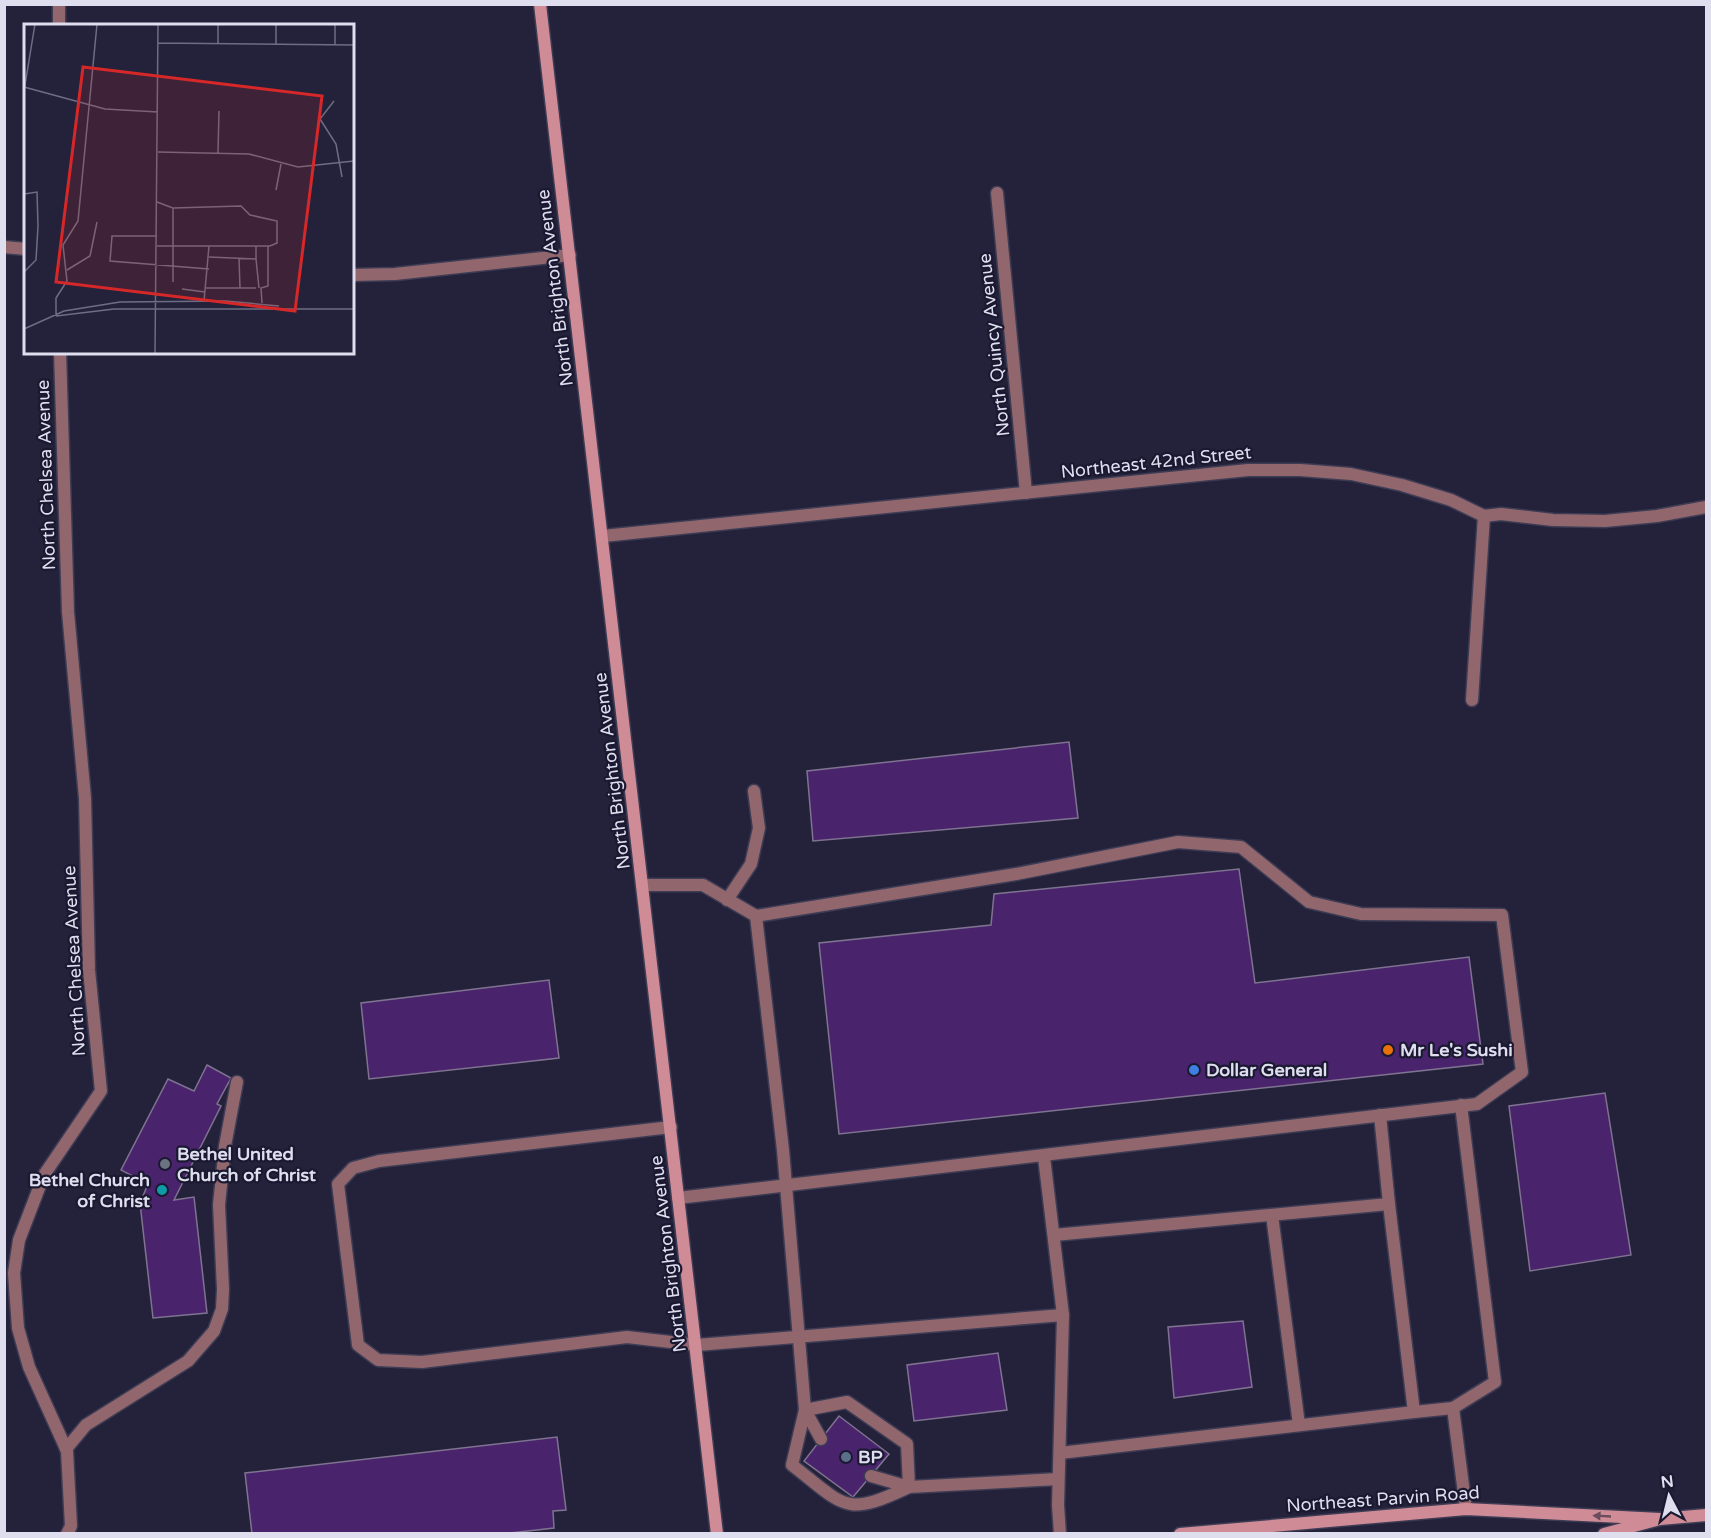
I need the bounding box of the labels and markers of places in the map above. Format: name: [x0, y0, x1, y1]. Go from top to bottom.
place label: Mr Le's Sushi: [1400, 1039, 1513, 1061]
marker: Mr Le's Sushi: [1381, 1043, 1395, 1057]
place label: Dollar General: [1206, 1059, 1327, 1081]
marker: Dollar General: [1187, 1063, 1201, 1077]
place label: Bethel United Church of Christ: [177, 1143, 316, 1186]
marker: Bethel United Church of Christ: [158, 1157, 172, 1171]
place label: Bethel Church of Christ: [29, 1169, 150, 1212]
marker: Bethel Church of Christ: [155, 1183, 169, 1197]
place label: BP: [858, 1446, 883, 1468]
marker: BP: [839, 1450, 853, 1464]

